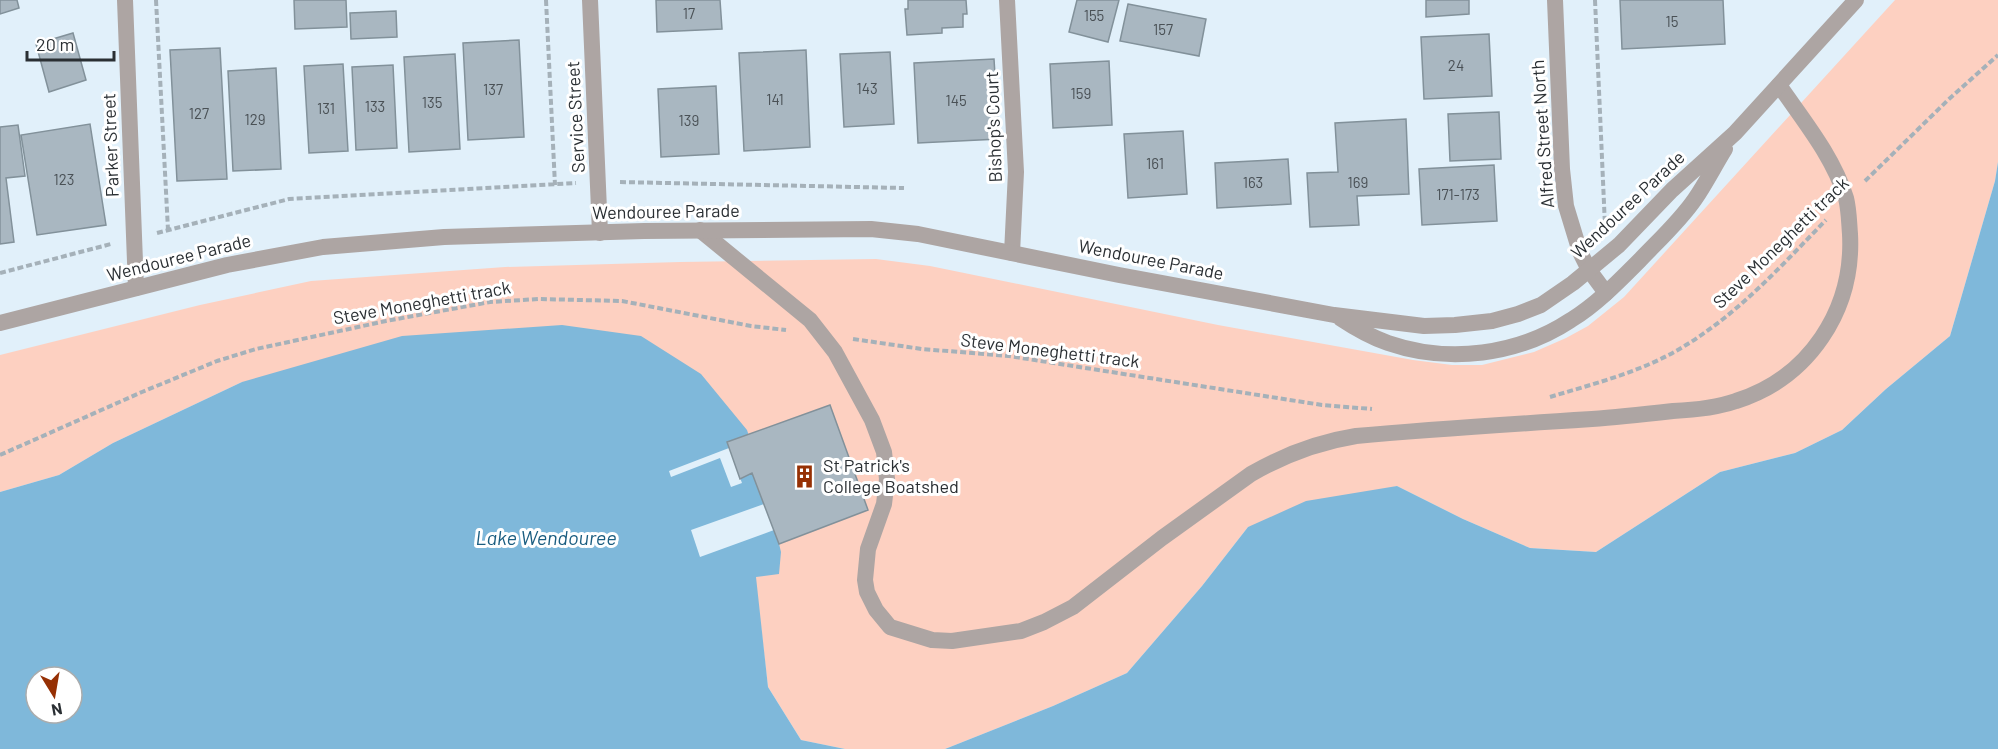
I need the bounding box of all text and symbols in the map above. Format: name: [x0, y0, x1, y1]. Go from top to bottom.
house number: 17: [683, 4, 695, 22]
house number: 155: [1084, 6, 1104, 24]
house number: 15: [1666, 12, 1678, 30]
house number: 157: [1153, 20, 1173, 38]
scale bar: [27, 24, 114, 62]
text: 20 m: [36, 33, 74, 55]
house number: 24: [1448, 56, 1464, 74]
street label: Alfred Street North: [1526, 59, 1558, 209]
street label: Service Street: [561, 61, 589, 174]
street label: Bishop's Court: [980, 71, 1006, 183]
house number: 143: [856, 79, 878, 97]
house number: 137: [483, 80, 503, 98]
house number: 159: [1071, 84, 1091, 102]
house number: 141: [766, 90, 784, 108]
house number: 145: [945, 91, 967, 109]
street label: Parker Street: [97, 93, 123, 197]
house number: 135: [422, 93, 442, 111]
house number: 133: [365, 97, 385, 115]
house number: 131: [317, 99, 335, 117]
house number: 127: [189, 104, 209, 122]
house number: 129: [244, 110, 266, 128]
house number: 139: [679, 111, 699, 129]
street label: Wendouree Parade: [1566, 146, 1689, 263]
house number: 161: [1146, 154, 1164, 172]
house number: 123: [54, 170, 74, 188]
street label: Steve Moneghetti track: [1708, 172, 1853, 313]
house number: 163: [1243, 173, 1263, 191]
house number: 169: [1348, 173, 1368, 191]
house number: 171-173: [1436, 185, 1480, 203]
street label: Wendouree Parade: [592, 199, 740, 223]
street label: Wendouree Parade: [104, 229, 253, 286]
street label: Wendouree Parade: [1077, 234, 1226, 284]
street label: Steve Moneghetti track: [331, 276, 512, 328]
street label: Steve Moneghetti track: [959, 328, 1141, 372]
place label: St Patrick's College Boatshed: [823, 454, 959, 497]
building icon: St Patrick's College Boatshed: [792, 463, 818, 489]
water label: Lake Wendouree: [475, 525, 617, 549]
north arrow: [24, 665, 84, 725]
text: N: [50, 700, 64, 721]

